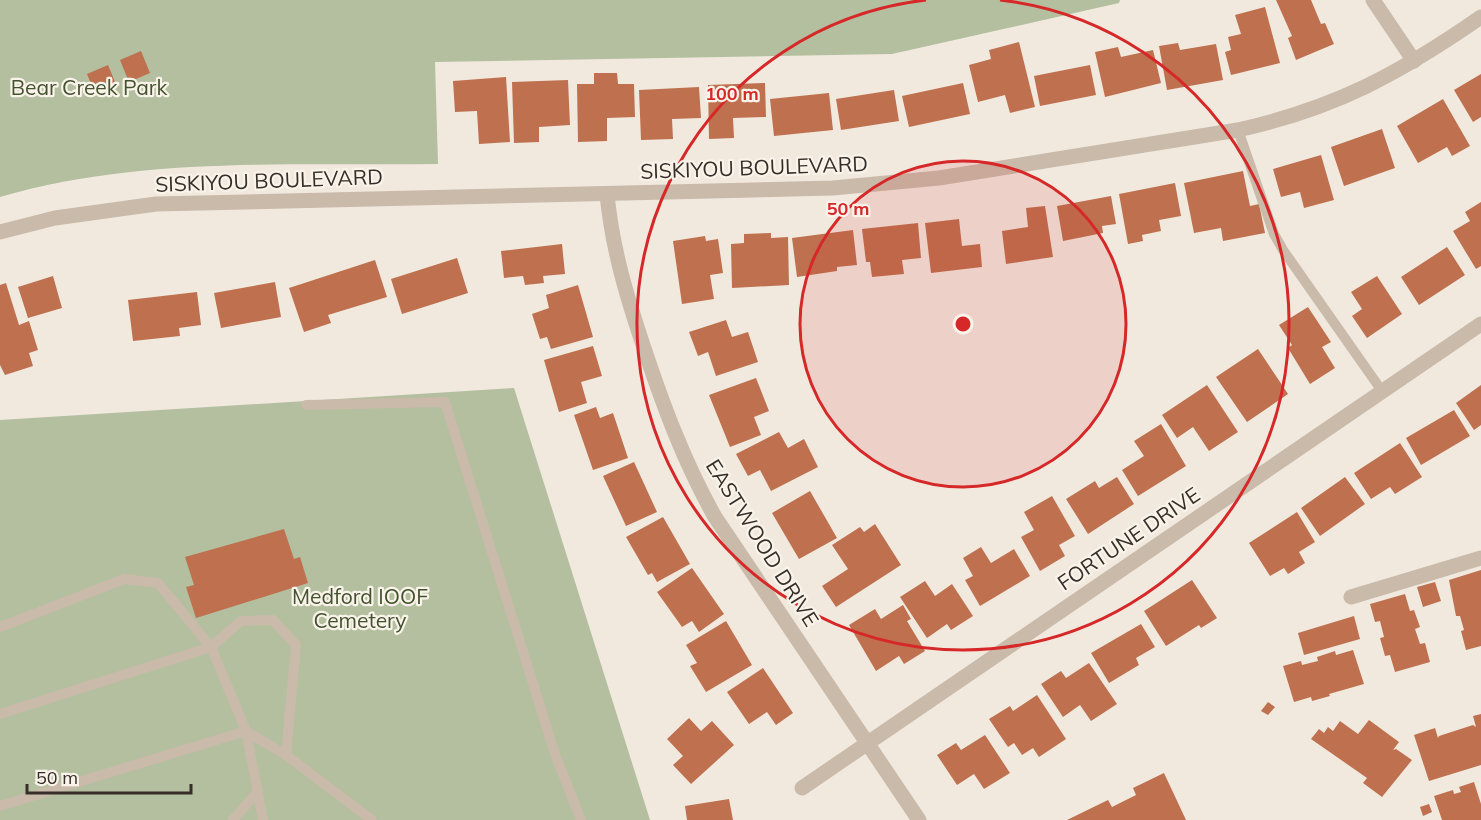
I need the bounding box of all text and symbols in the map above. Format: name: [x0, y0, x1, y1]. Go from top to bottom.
park label: Bear Creek Park: [11, 74, 167, 100]
text: 100 m: [705, 82, 759, 105]
street label: SISKIYOU BOULEVARD: [640, 150, 868, 184]
street label: SISKIYOU BOULEVARD: [155, 163, 383, 197]
text: 50 m: [827, 197, 869, 220]
centre of rings: [953, 314, 973, 334]
street label: EASTWOOD DRIVE: [701, 454, 825, 631]
street label: FORTUNE DRIVE: [1052, 481, 1205, 595]
park label: Medford IOOF Cemetery: [292, 583, 428, 633]
scale bar: [27, 757, 190, 795]
text: 50 m: [36, 766, 78, 789]

